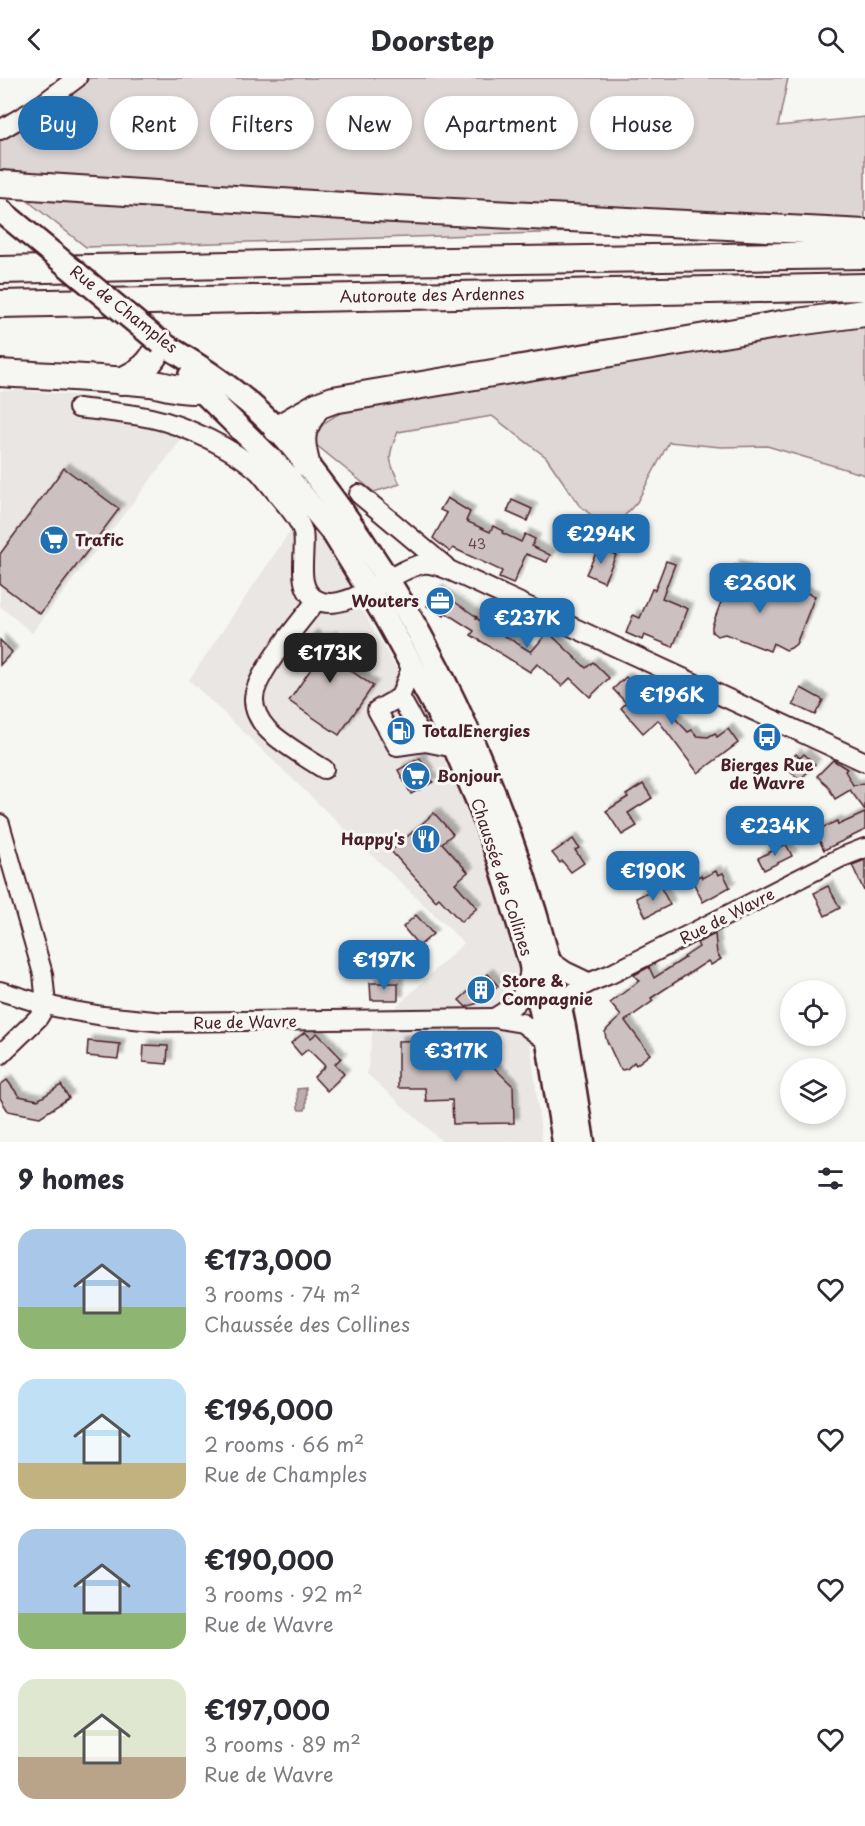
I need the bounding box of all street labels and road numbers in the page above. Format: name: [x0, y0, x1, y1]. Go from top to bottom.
street label: Rue de Champles: [66, 259, 183, 358]
street label: Autoroute des Ardennes: [339, 280, 525, 308]
street label: Chaussée des Collines: [466, 795, 540, 959]
street label: Rue de Wavre: [675, 881, 778, 949]
street label: Rue de Wavre: [193, 1008, 297, 1034]

